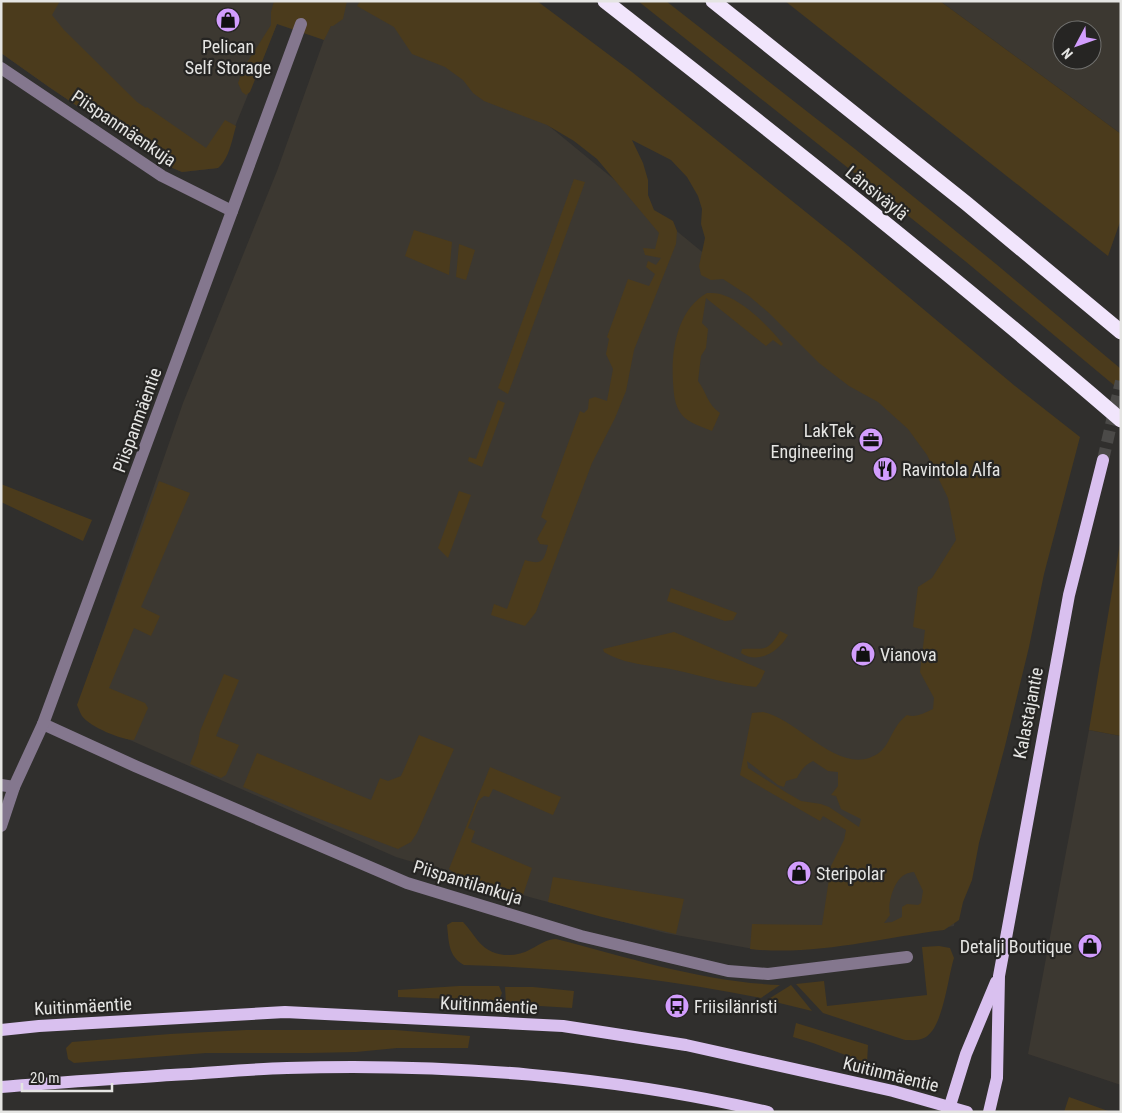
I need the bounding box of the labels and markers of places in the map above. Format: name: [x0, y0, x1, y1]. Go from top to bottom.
shop icon: Pelican Self Storage: [215, 7, 241, 33]
place label: Pelican Self Storage: [185, 36, 271, 78]
place label: LakTek Engineering: [771, 420, 854, 462]
office icon: LakTek Engineering: [858, 427, 884, 453]
restaurant icon: Ravintola Alfa: [872, 456, 898, 482]
place label: Ravintola Alfa: [902, 459, 1001, 480]
shop icon: Vianova: [850, 641, 876, 667]
place label: Vianova: [880, 644, 937, 665]
shop icon: Steripolar: [786, 860, 812, 886]
place label: Steripolar: [816, 863, 885, 884]
shop icon: Detalji Boutique: [1077, 933, 1103, 959]
place label: Detalji Boutique: [960, 936, 1072, 957]
bus stop icon: Friisilänristi: [664, 993, 690, 1019]
place label: Friisilänristi: [694, 996, 777, 1017]

